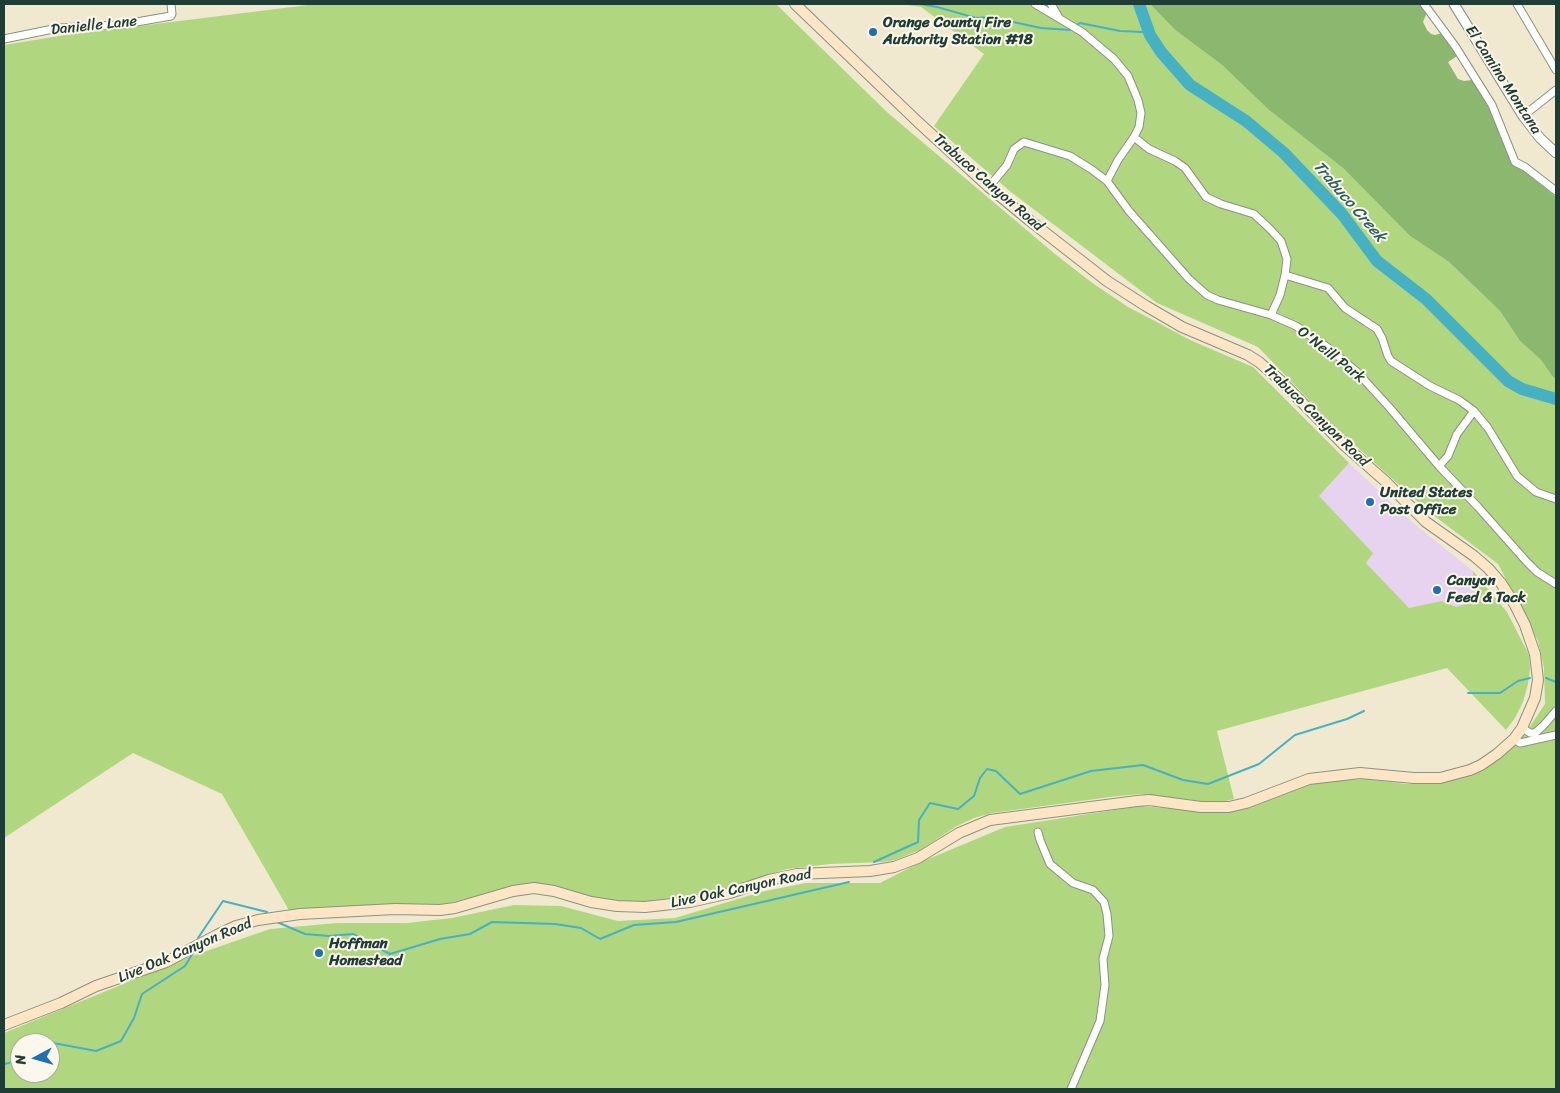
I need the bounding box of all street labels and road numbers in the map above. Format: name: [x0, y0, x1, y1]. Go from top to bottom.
street label: Danielle Lane: [50, 13, 138, 39]
street label: El Camino Montana: [1461, 22, 1545, 138]
street label: Trabuco Canyon Road: [929, 130, 1047, 236]
street label: O'Neill Park: [1294, 323, 1368, 387]
street label: Trabuco Canyon Road: [1259, 361, 1373, 471]
street label: Live Oak Canyon Road: [669, 865, 813, 913]
street label: Live Oak Canyon Road: [116, 915, 254, 987]

